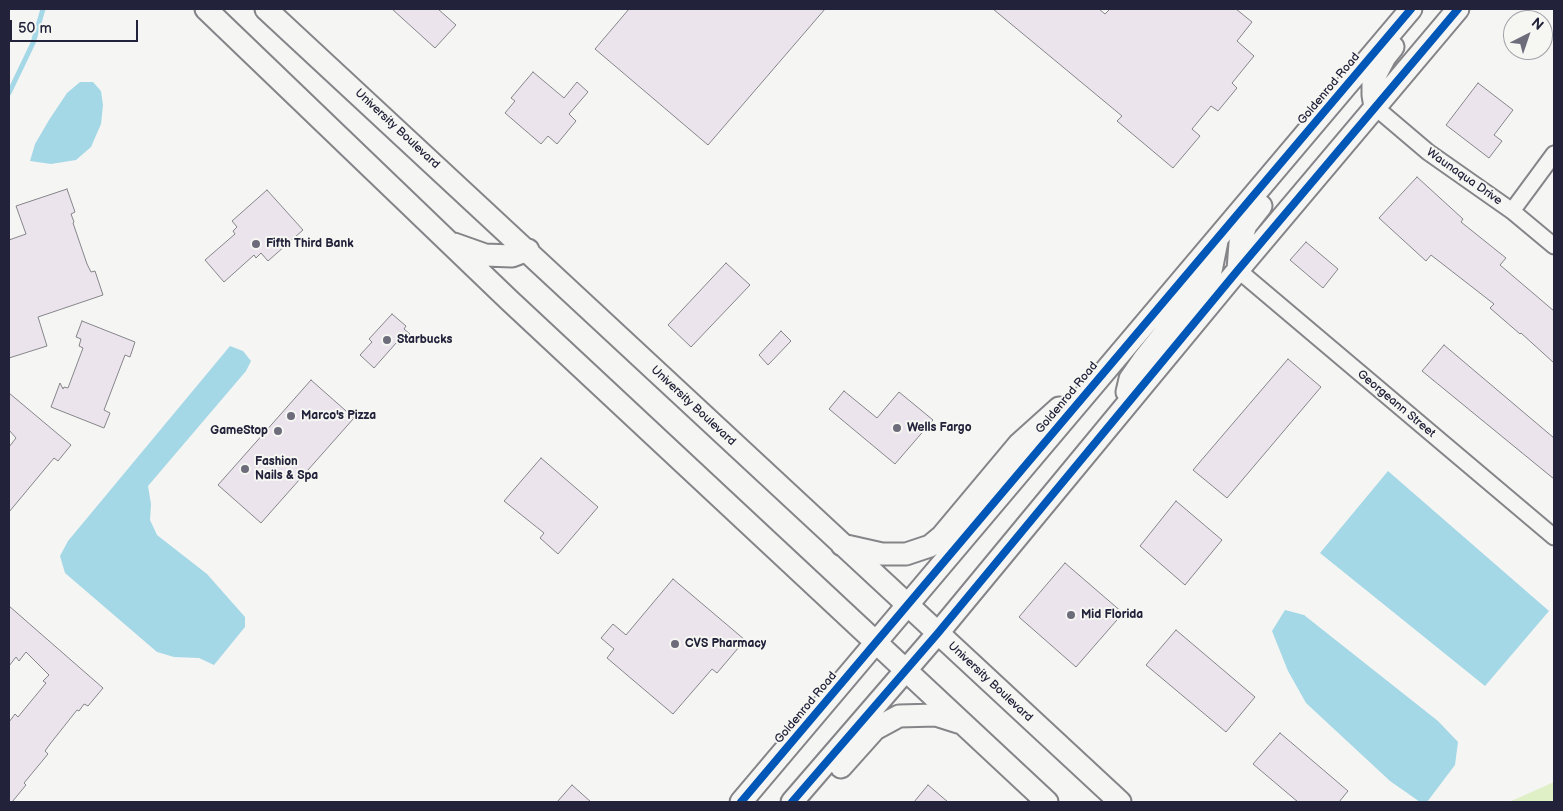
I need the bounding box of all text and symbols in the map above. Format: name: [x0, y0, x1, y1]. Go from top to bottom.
scale bar: [12, 10, 140, 42]
north arrow: [1503, 10, 1553, 60]
text: N: [1528, 14, 1547, 34]
text: 50 m: [18, 19, 52, 38]
street label: Goldenrod Road: [1295, 50, 1363, 128]
street label: University Boulevard: [352, 86, 442, 172]
street label: Waunaqua Drive: [1423, 146, 1505, 208]
place label: Fifth Third Bank: [266, 237, 353, 251]
marker: Fifth Third Bank: [250, 238, 262, 250]
place label: Starbucks: [397, 333, 452, 347]
marker: Starbucks: [381, 334, 393, 346]
street label: Goldenrod Road: [1033, 359, 1101, 437]
street label: University Boulevard: [648, 363, 738, 449]
street label: Georgeann Street: [1354, 367, 1438, 441]
place label: Marco's Pizza: [301, 409, 376, 423]
marker: Marco's Pizza: [285, 410, 297, 422]
place label: Wells Fargo: [907, 421, 971, 435]
marker: Wells Fargo: [891, 422, 903, 434]
place label: GameStop: [210, 424, 268, 438]
marker: GameStop: [272, 425, 284, 437]
place label: Fashion Nails & Spa: [255, 455, 318, 483]
marker: Fashion Nails & Spa: [239, 463, 251, 475]
place label: Mid Florida: [1081, 608, 1143, 622]
marker: Mid Florida: [1065, 609, 1077, 621]
place label: CVS Pharmacy: [685, 637, 766, 651]
marker: CVS Pharmacy: [669, 638, 681, 650]
street label: University Boulevard: [945, 639, 1035, 725]
street label: Goldenrod Road: [772, 669, 840, 747]

